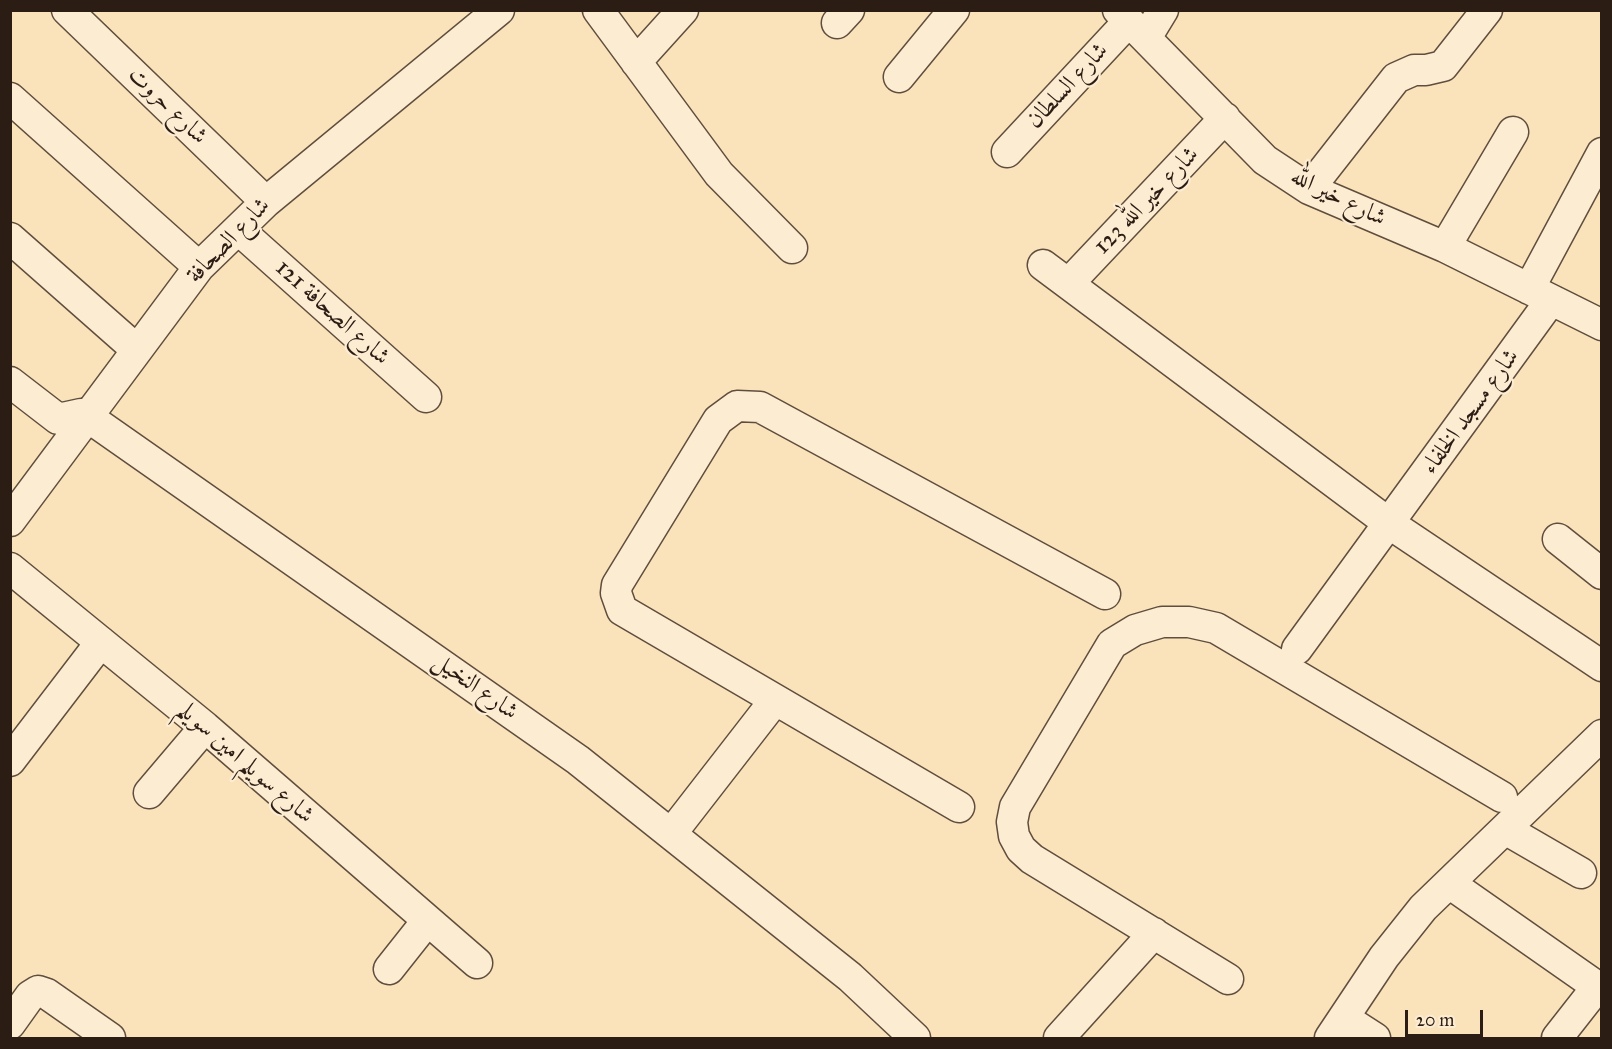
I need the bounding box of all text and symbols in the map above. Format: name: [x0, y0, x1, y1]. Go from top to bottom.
street label: شارع السلطان: [1021, 37, 1115, 135]
street label: شارع حروت: [121, 61, 213, 151]
street label: شارع خير الله 123: [1088, 141, 1206, 261]
street label: شارع خير الله: [1286, 163, 1390, 233]
street label: شارع الصحافة: [181, 192, 277, 290]
street label: شارع الصحافة 121: [269, 254, 395, 372]
street label: شارع مسجد الخلفاء: [1416, 344, 1526, 480]
street label: شارع النخيل: [427, 647, 523, 727]
street label: شارع سويلم امين سويلم: [171, 696, 319, 830]
scale bar: [1408, 998, 1486, 1036]
text: 20 m: [1416, 1009, 1454, 1031]

